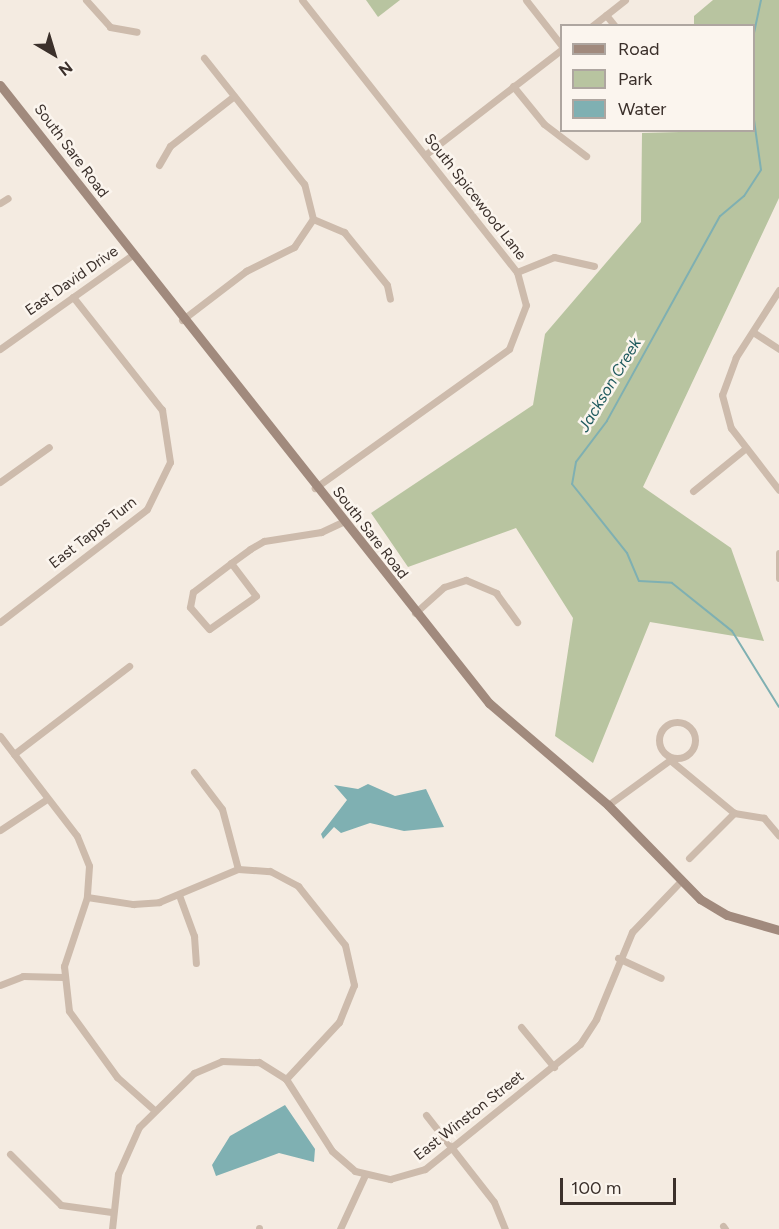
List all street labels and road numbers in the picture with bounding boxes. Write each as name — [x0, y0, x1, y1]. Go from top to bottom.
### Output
street label: South Sare Road — [30, 101, 112, 201]
street label: South Spicewood Lane — [420, 130, 530, 264]
street label: East David Drive — [22, 242, 122, 320]
street label: South Sare Road — [328, 483, 412, 583]
street label: East Tapps Turn — [46, 493, 140, 573]
street label: East Winston Street — [410, 1067, 528, 1165]

